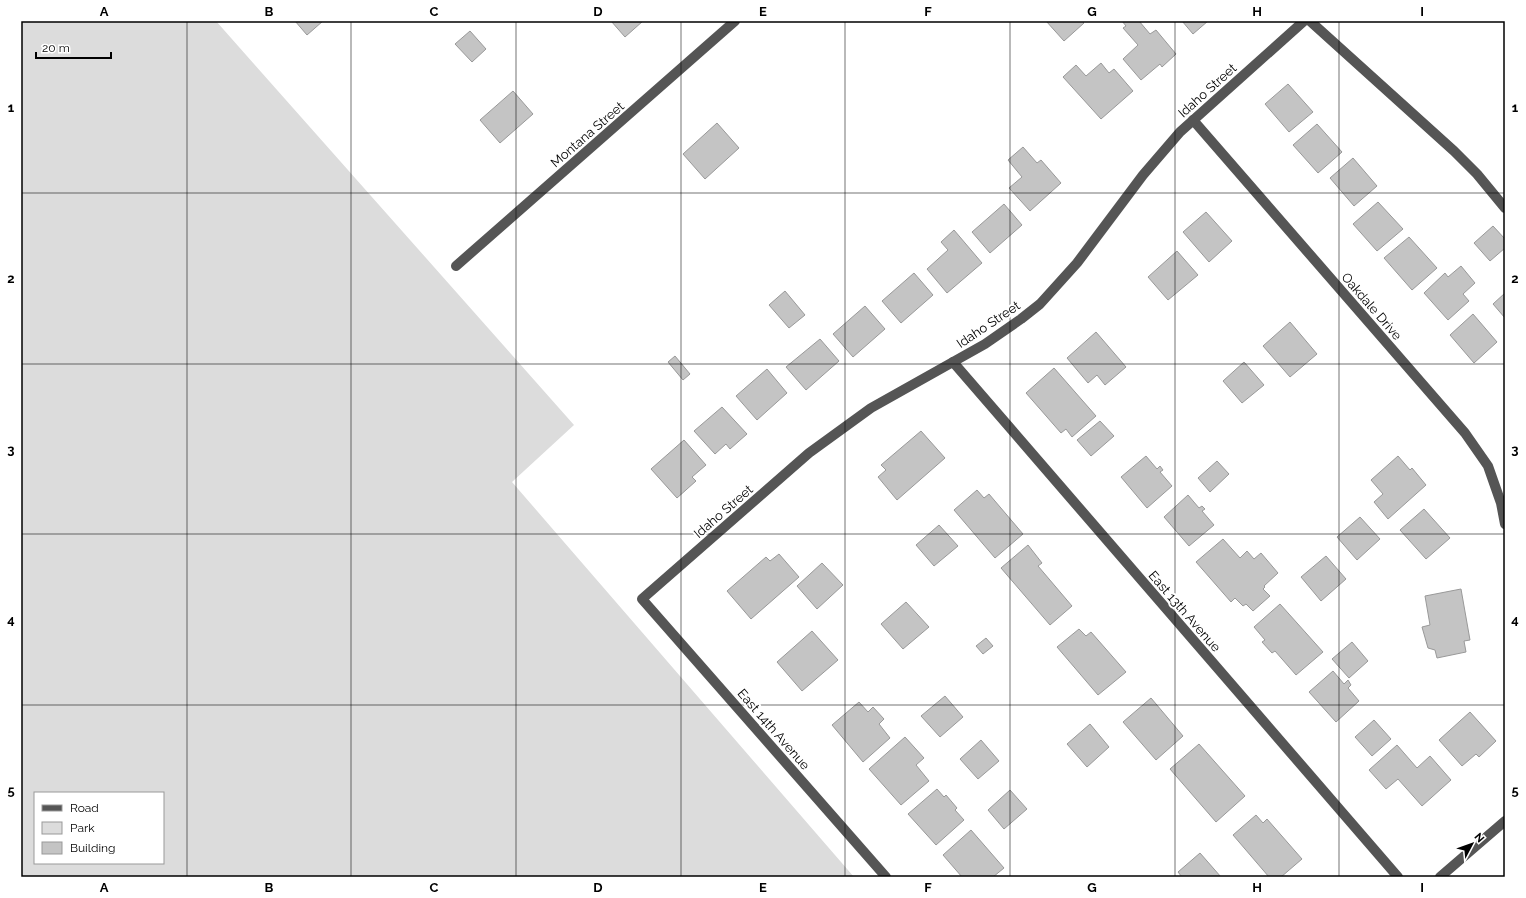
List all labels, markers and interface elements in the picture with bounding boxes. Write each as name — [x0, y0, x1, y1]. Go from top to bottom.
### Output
text: A — [100, 4, 109, 19]
text: B — [265, 4, 274, 19]
text: C — [430, 4, 439, 19]
text: D — [593, 4, 603, 19]
text: E — [759, 4, 767, 19]
text: F — [924, 4, 932, 19]
text: G — [1087, 4, 1097, 19]
text: H — [1252, 4, 1262, 19]
text: I — [1420, 4, 1424, 19]
scale bar — [36, 34, 111, 60]
text: 20 m — [42, 41, 70, 55]
street label: Idaho Street — [1175, 60, 1240, 120]
street label: Montana Street — [548, 98, 627, 170]
text: 1 — [8, 100, 15, 115]
text: 1 — [1512, 100, 1519, 115]
street label: Oakdale Drive — [1338, 270, 1405, 343]
text: 2 — [7, 271, 15, 286]
text: 2 — [1511, 271, 1519, 286]
street label: Idaho Street — [954, 297, 1023, 351]
text: 3 — [7, 442, 15, 457]
text: 3 — [1511, 442, 1519, 457]
street label: Idaho Street — [691, 481, 756, 541]
street label: East 13th Avenue — [1146, 568, 1224, 655]
text: 4 — [7, 612, 15, 627]
text: 4 — [1511, 612, 1519, 627]
street label: East 14th Avenue — [734, 686, 813, 773]
text: 5 — [7, 783, 15, 798]
text: 5 — [1511, 783, 1519, 798]
legend — [34, 792, 164, 864]
text: Road — [70, 801, 99, 815]
text: Park — [70, 821, 95, 835]
north arrow — [1452, 824, 1492, 864]
text: N — [1472, 830, 1487, 845]
text: Building — [70, 841, 116, 855]
text: A — [100, 880, 109, 895]
text: B — [265, 880, 274, 895]
text: C — [430, 880, 439, 895]
text: D — [593, 880, 603, 895]
text: E — [759, 880, 767, 895]
text: F — [924, 880, 932, 895]
text: G — [1087, 880, 1097, 895]
text: H — [1252, 880, 1262, 895]
text: I — [1420, 880, 1424, 895]

